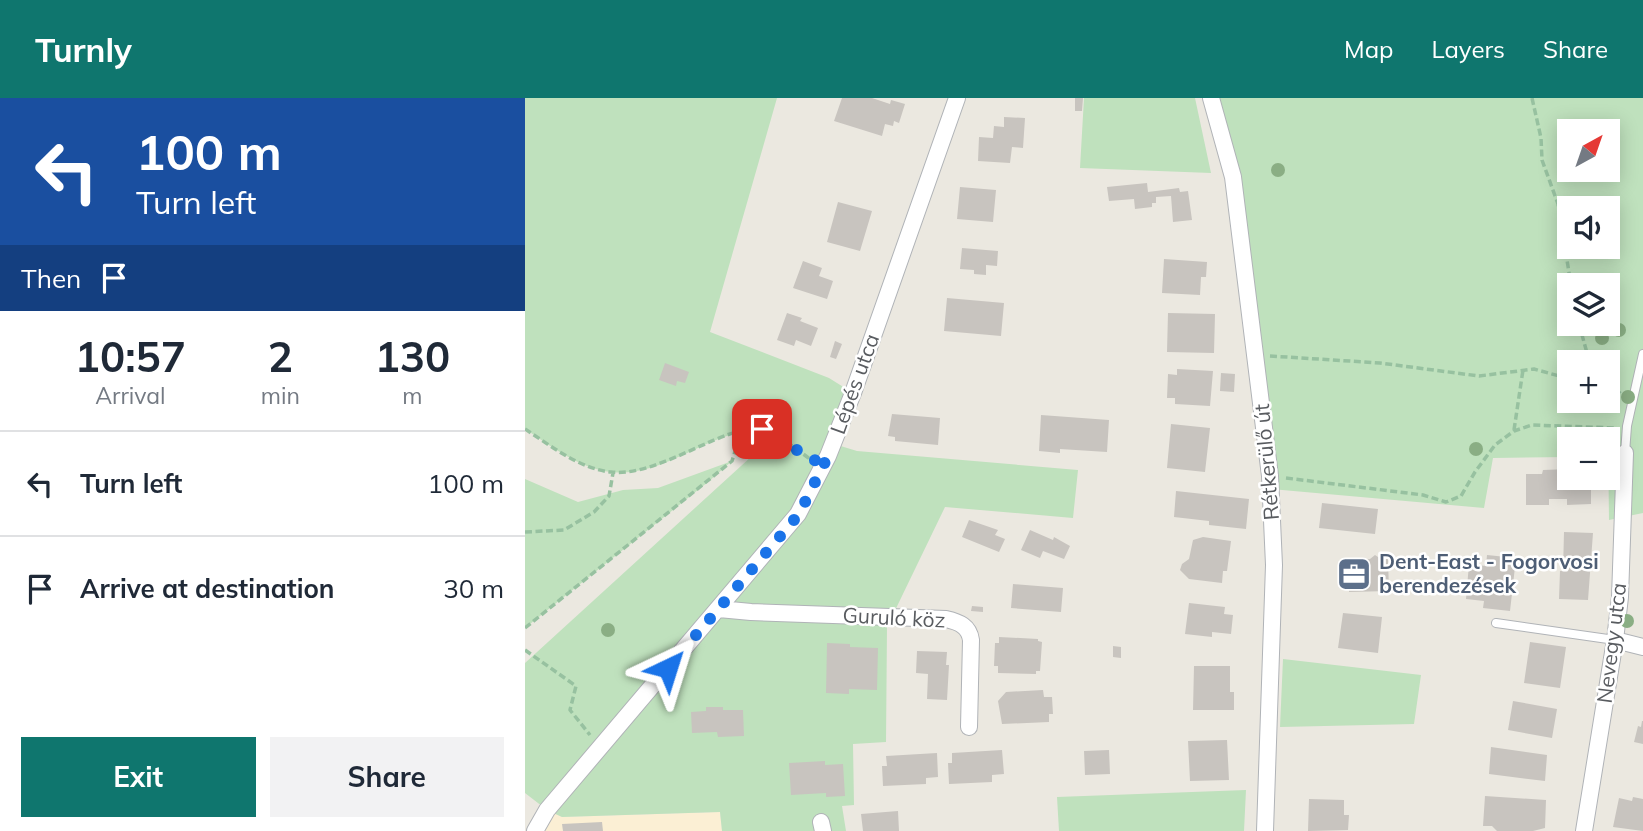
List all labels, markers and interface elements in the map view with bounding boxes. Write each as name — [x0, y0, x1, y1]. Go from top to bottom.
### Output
text: Turnly — [35, 29, 132, 70]
text: Map — [1344, 34, 1393, 64]
text: Layers — [1431, 34, 1505, 64]
text: Share — [1543, 34, 1608, 64]
north arrow — [1557, 119, 1621, 182]
map controls — [1557, 119, 1620, 490]
text: 100 m — [136, 121, 282, 182]
icon: left — [21, 126, 112, 217]
text: Turn left — [136, 182, 256, 222]
button: sound — [1557, 196, 1620, 259]
icon: arrive — [95, 259, 133, 297]
text: Then — [21, 262, 81, 295]
button: layers — [1557, 273, 1620, 336]
text: 10:57 — [75, 330, 186, 383]
text: 2 — [268, 330, 293, 383]
text: 130 — [375, 330, 450, 383]
street label: Lépés utca — [824, 330, 884, 437]
button: + — [1557, 350, 1620, 413]
text: Arrival — [95, 381, 166, 410]
text: min — [261, 381, 300, 410]
text: m — [402, 381, 423, 410]
pin — [732, 399, 792, 459]
street label: Rétkerülő út — [1248, 403, 1284, 521]
icon: arrive — [743, 410, 781, 448]
button: − — [1557, 427, 1620, 490]
icon: left — [21, 465, 59, 503]
text: Turn left — [80, 467, 182, 500]
text: 100 m — [428, 467, 504, 500]
place label: Dent-East - Fogorvosi berendezések — [1379, 548, 1599, 598]
office icon: Dent-East - Fogorvosi berendezések — [1335, 555, 1373, 593]
icon: arrive — [21, 570, 59, 608]
text: Arrive at destination — [80, 572, 335, 605]
text: 30 m — [443, 572, 504, 605]
street label: Nevegy utca — [1591, 581, 1631, 704]
street label: Guruló köz — [842, 601, 946, 633]
position arrow — [631, 631, 705, 705]
button: Exit — [21, 737, 256, 817]
button: Share — [270, 737, 504, 817]

